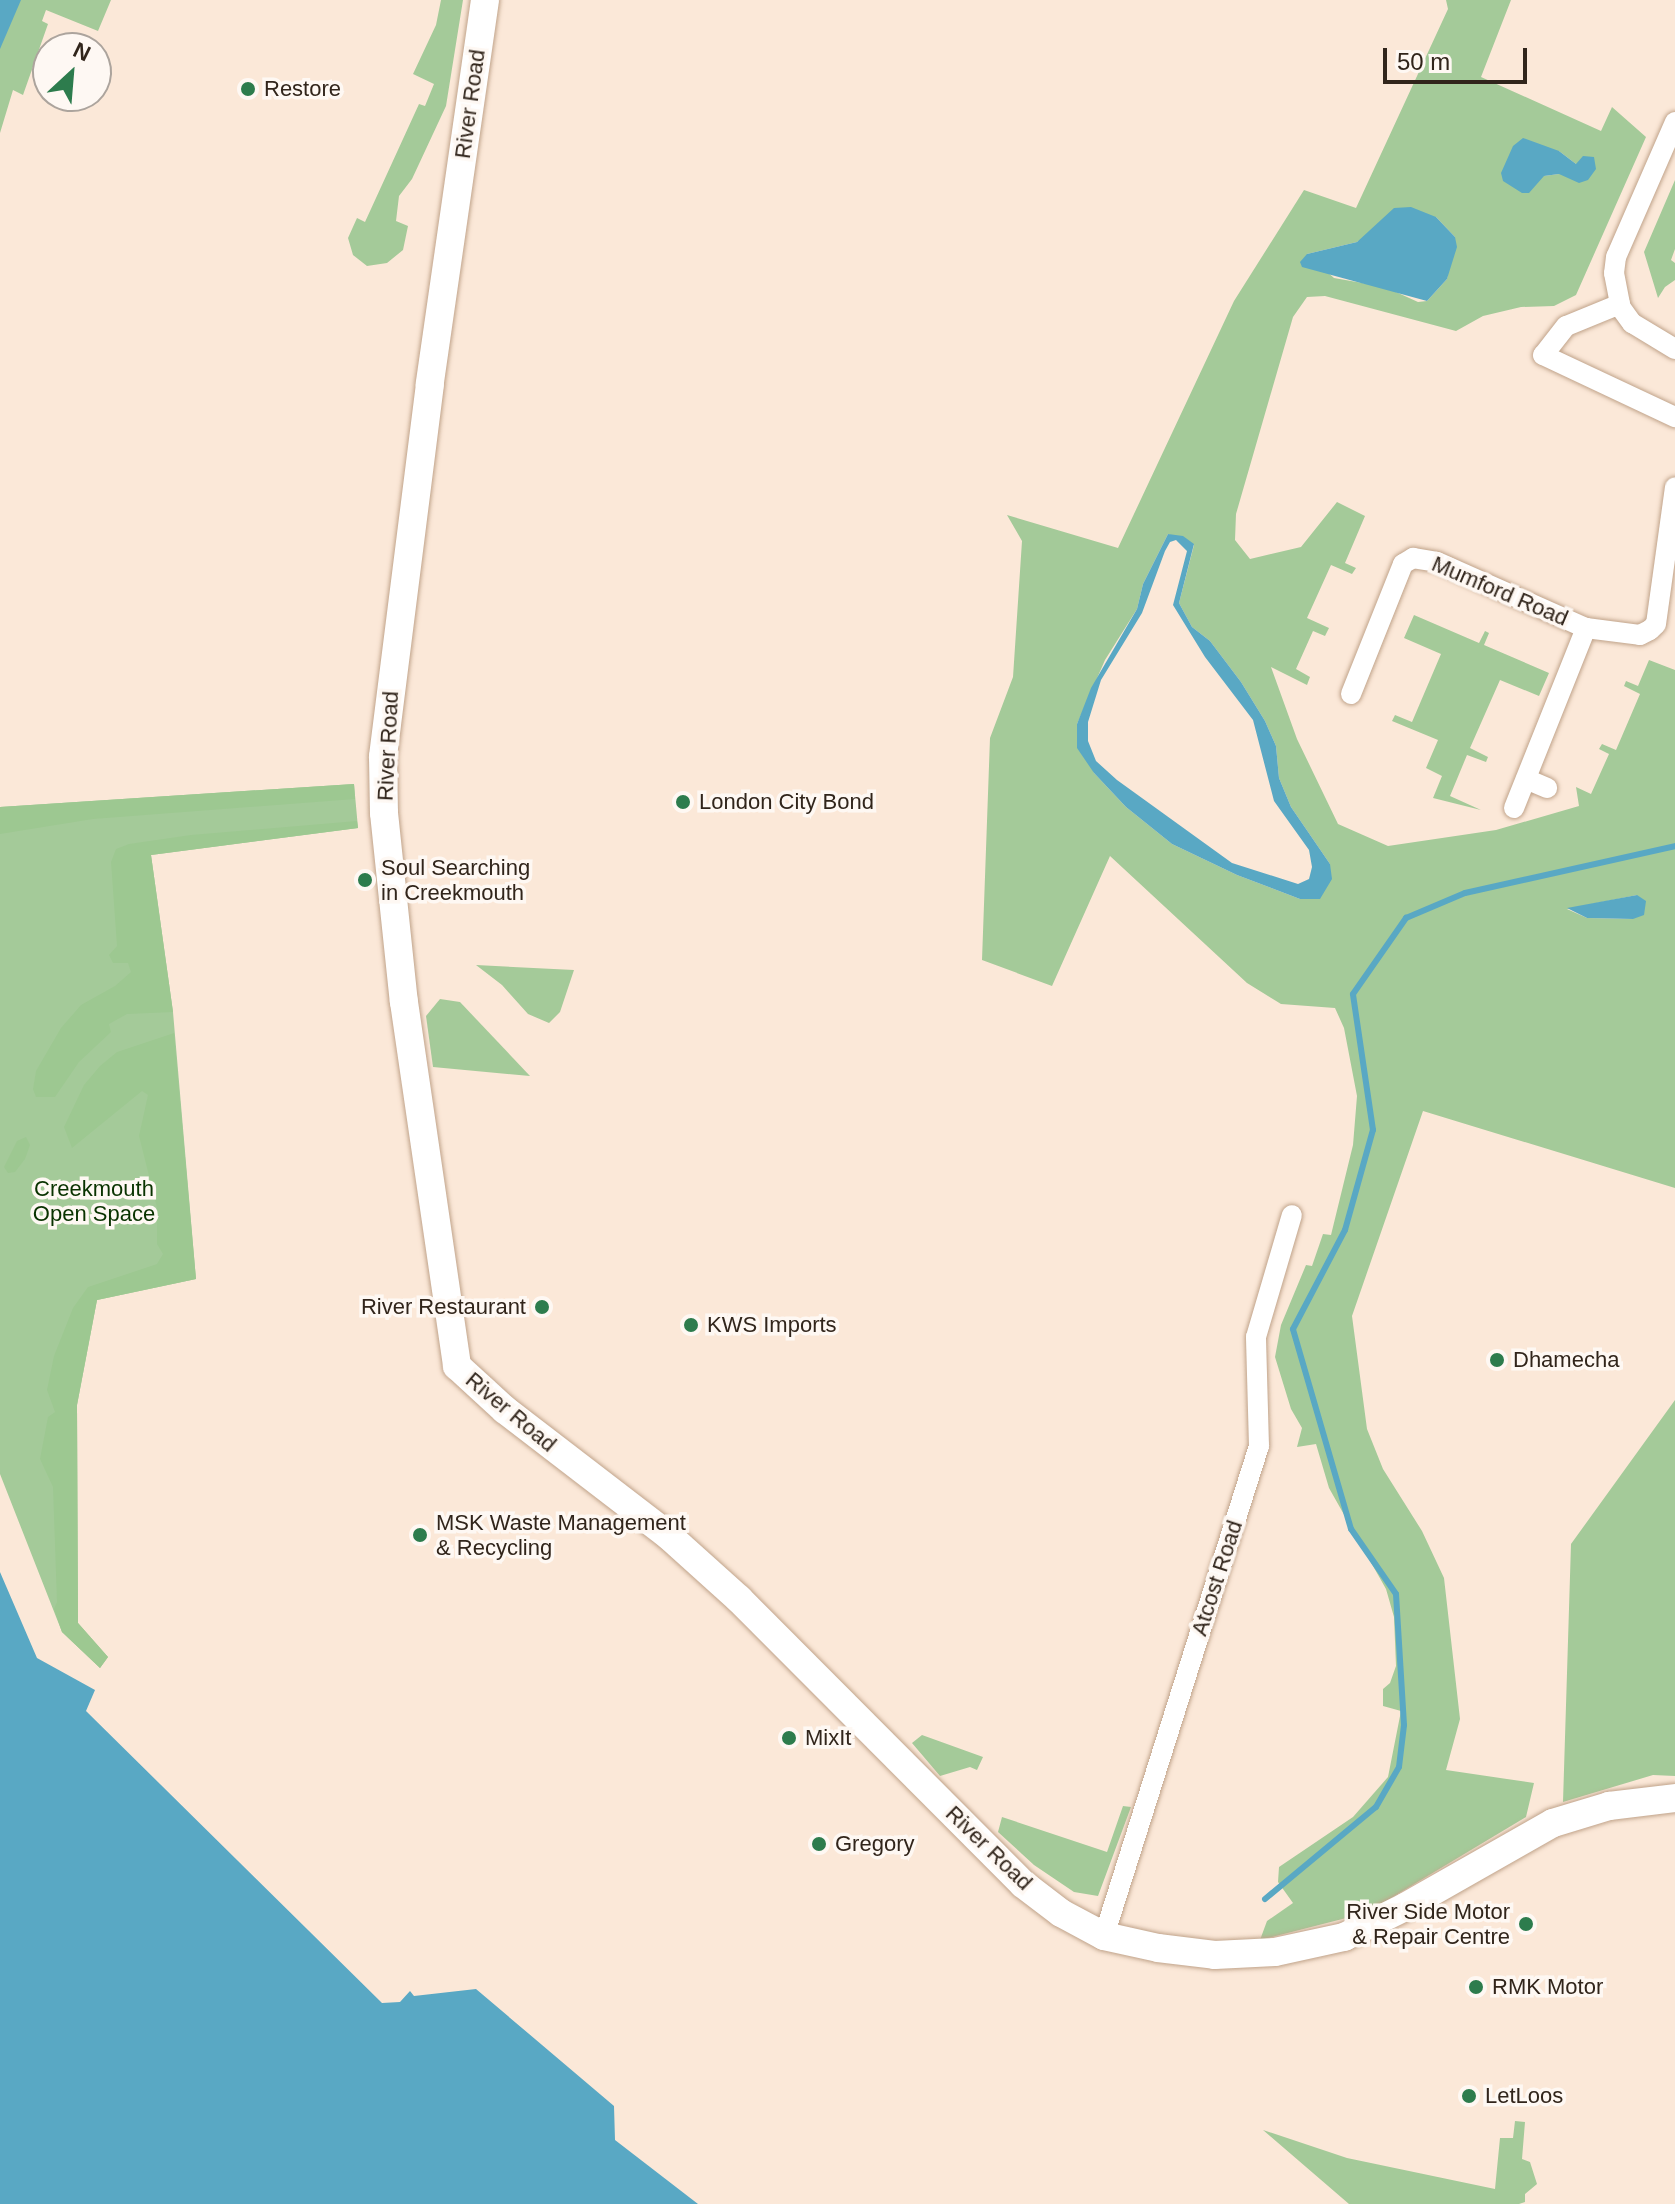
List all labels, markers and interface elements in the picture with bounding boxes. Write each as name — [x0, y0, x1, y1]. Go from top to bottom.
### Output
north arrow — [32, 32, 112, 112]
scale bar — [1387, 32, 1531, 82]
text: N — [69, 37, 94, 66]
street label: River Road — [449, 48, 491, 160]
text: 50 m — [1397, 48, 1450, 75]
place label: Restore — [264, 76, 341, 102]
marker: Restore — [239, 80, 257, 98]
street label: Mumford Road — [1428, 550, 1572, 632]
street label: River Road — [372, 690, 404, 802]
place label: London City Bond — [699, 789, 874, 815]
marker: London City Bond — [674, 793, 692, 811]
place label: Soul Searching in Creekmouth — [381, 854, 530, 906]
marker: Soul Searching in Creekmouth — [356, 871, 374, 889]
park label: Creekmouth Open Space — [33, 1175, 155, 1226]
place label: River Restaurant — [361, 1294, 526, 1320]
marker: River Restaurant — [533, 1298, 551, 1316]
place label: KWS Imports — [707, 1312, 837, 1338]
marker: KWS Imports — [682, 1316, 700, 1334]
place label: Dhamecha — [1513, 1347, 1619, 1373]
marker: Dhamecha — [1488, 1351, 1506, 1369]
street label: River Road — [460, 1367, 562, 1457]
place label: MSK Waste Management & Recycling — [436, 1509, 686, 1560]
street label: Atcost Road — [1186, 1517, 1248, 1639]
marker: MSK Waste Management & Recycling — [411, 1526, 429, 1544]
place label: MixIt — [805, 1725, 851, 1751]
marker: MixIt — [780, 1729, 798, 1747]
street label: River Road — [940, 1800, 1038, 1896]
place label: Gregory — [835, 1831, 914, 1857]
marker: Gregory — [810, 1835, 828, 1853]
place label: River Side Motor & Repair Centre — [1346, 1898, 1510, 1950]
marker: River Side Motor & Repair Centre — [1517, 1915, 1535, 1933]
place label: RMK Motor — [1492, 1974, 1603, 2000]
marker: RMK Motor — [1467, 1978, 1485, 1996]
place label: LetLoos — [1485, 2083, 1563, 2109]
marker: LetLoos — [1460, 2087, 1478, 2105]

